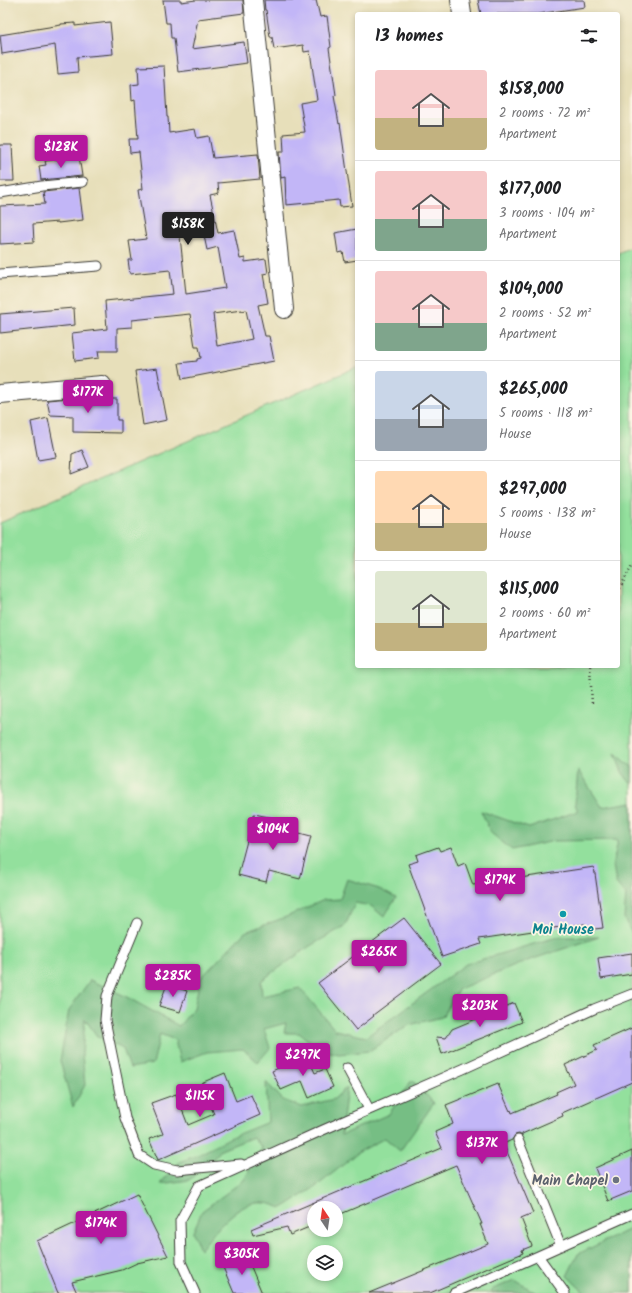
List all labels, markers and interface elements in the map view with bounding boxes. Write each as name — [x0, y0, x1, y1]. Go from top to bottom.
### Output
text: 13 homes — [375, 23, 443, 50]
icon: filters — [578, 25, 600, 47]
text: $158,000 — [499, 76, 563, 103]
icon: home — [407, 86, 455, 134]
text: 2 rooms · 72 m² — [499, 103, 590, 124]
text: Apartment — [499, 124, 557, 145]
pin: $128K — [33, 135, 89, 169]
text: $128K — [44, 137, 78, 158]
text: $177,000 — [499, 176, 561, 203]
icon: home — [407, 187, 455, 235]
text: 3 rooms · 104 m² — [499, 203, 594, 224]
pin: $158K — [160, 212, 216, 246]
text: $158K — [171, 214, 205, 235]
text: Apartment — [499, 224, 557, 245]
text: $104,000 — [499, 276, 563, 303]
icon: home — [407, 287, 455, 335]
text: 2 rooms · 52 m² — [499, 303, 591, 324]
text: Apartment — [499, 324, 557, 345]
text: $265,000 — [499, 376, 567, 403]
pin: $177K — [60, 380, 116, 414]
text: $177K — [72, 382, 104, 403]
icon: home — [407, 387, 455, 435]
text: 5 rooms · 118 m² — [499, 403, 592, 424]
text: House — [499, 424, 531, 445]
text: $297,000 — [499, 476, 566, 503]
icon: home — [407, 487, 455, 535]
text: 5 rooms · 138 m² — [499, 503, 596, 524]
text: House — [499, 524, 531, 545]
text: $115,000 — [499, 576, 559, 603]
icon: home — [407, 587, 455, 635]
text: 2 rooms · 60 m² — [499, 603, 591, 624]
text: Apartment — [499, 624, 557, 645]
pin: $104K — [245, 817, 301, 851]
text: $104K — [256, 819, 290, 840]
pin: $179K — [472, 868, 528, 902]
text: $179K — [484, 870, 516, 891]
marker: Moi House — [558, 909, 568, 919]
place label: Moi House — [532, 919, 594, 941]
pin: $265K — [351, 940, 407, 974]
text: $265K — [361, 942, 397, 963]
pin: $285K — [145, 964, 201, 998]
text: $285K — [154, 966, 192, 987]
pin: $203K — [452, 994, 508, 1028]
text: $203K — [462, 996, 498, 1017]
pin: $297K — [275, 1043, 331, 1077]
text: $297K — [285, 1045, 321, 1066]
pin: $115K — [172, 1084, 228, 1118]
text: $115K — [185, 1086, 215, 1107]
pin: $137K — [454, 1131, 510, 1165]
text: $137K — [466, 1133, 498, 1154]
place label: Main Chapel — [532, 1170, 608, 1192]
marker: Main Chapel — [611, 1175, 621, 1185]
north arrow — [307, 1201, 343, 1237]
map controls — [307, 1201, 343, 1281]
pin: $174K — [73, 1211, 129, 1245]
text: $174K — [85, 1213, 117, 1234]
pin: $305K — [214, 1242, 270, 1276]
text: $305K — [224, 1244, 260, 1265]
button: layers — [307, 1245, 343, 1281]

